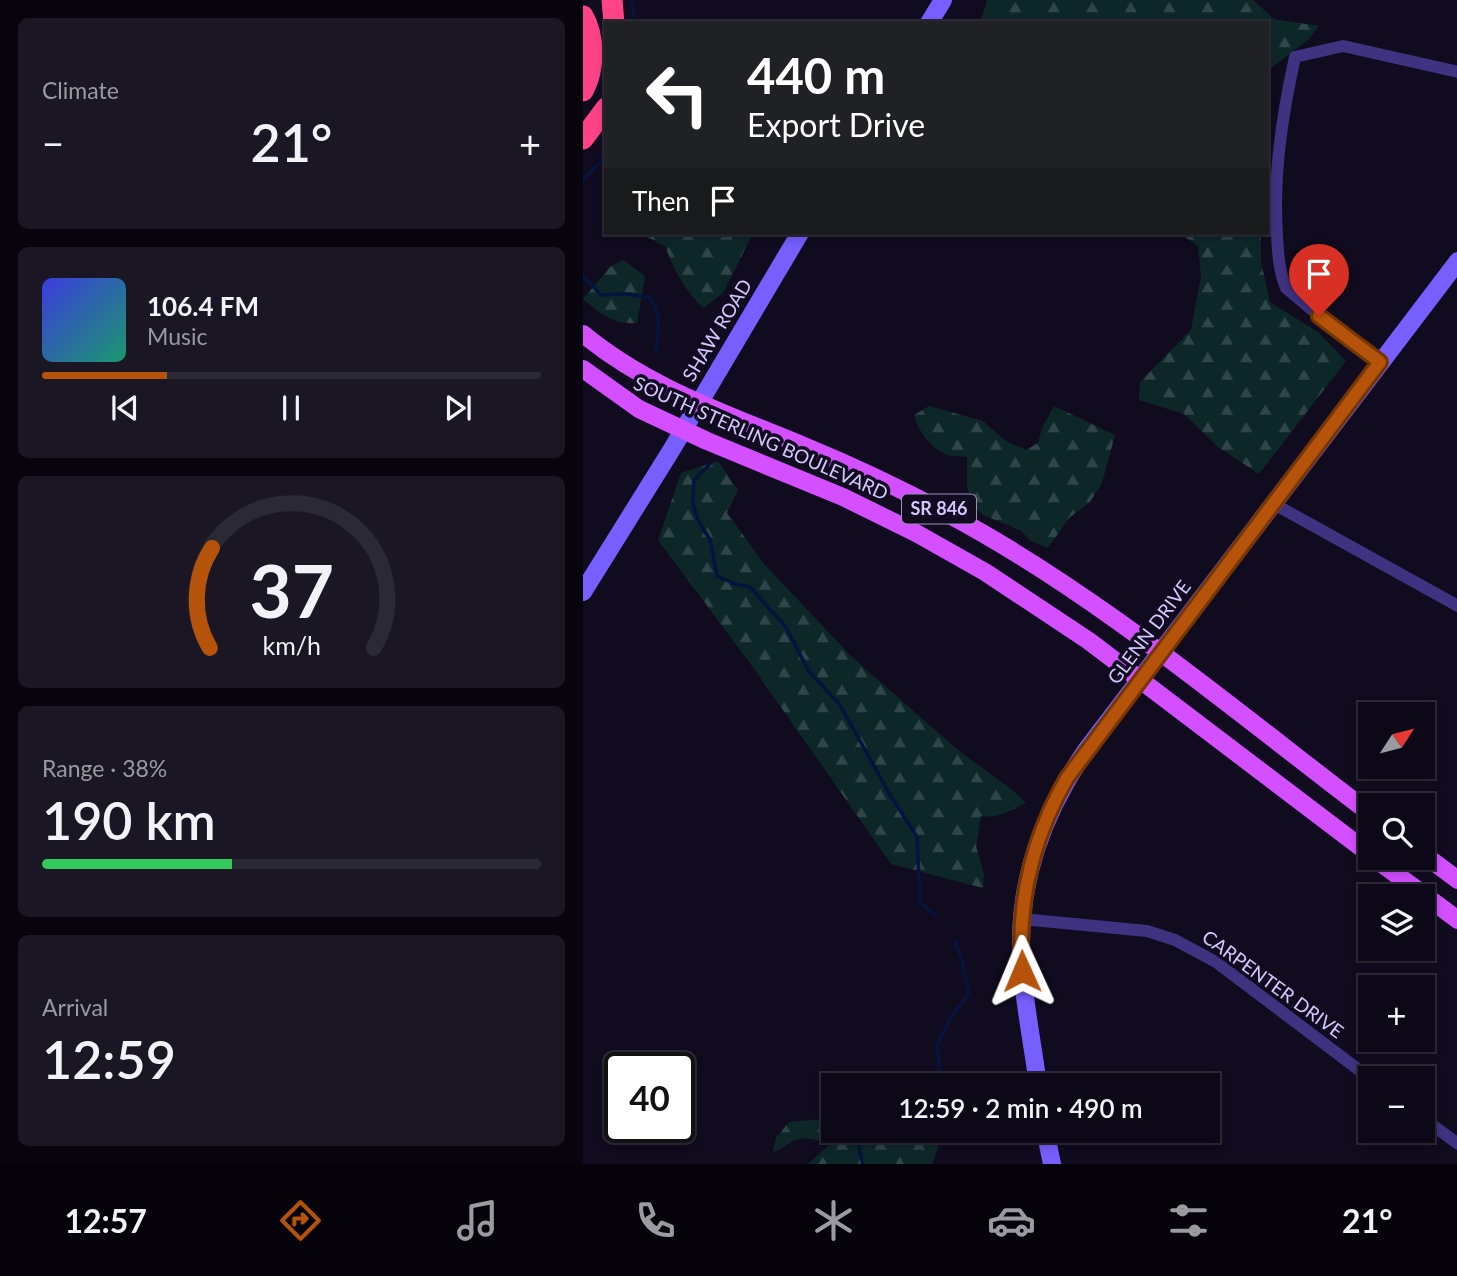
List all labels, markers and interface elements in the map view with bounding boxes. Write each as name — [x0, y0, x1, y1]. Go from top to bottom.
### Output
text: 440 m — [747, 46, 885, 104]
icon: left — [632, 49, 723, 140]
text: Climate — [42, 76, 119, 104]
text: Export Drive — [747, 105, 925, 144]
text: 21° — [251, 111, 332, 173]
text: − — [42, 120, 64, 166]
text: + — [519, 120, 541, 166]
icon: arrive — [704, 182, 742, 220]
text: Then — [632, 185, 690, 217]
pin — [1289, 244, 1349, 316]
icon: arrive — [1300, 255, 1338, 293]
street label: SHAW ROAD — [677, 274, 756, 385]
text: 106.4 FM — [147, 290, 259, 322]
text: Music — [147, 322, 207, 350]
street label: SOUTH STERLING BOULEVARD — [630, 371, 892, 504]
icon: previous — [106, 389, 144, 427]
icon: pause — [272, 389, 310, 427]
icon: next — [439, 389, 477, 427]
road number: SR 846 — [902, 494, 976, 524]
text: 37 — [249, 546, 334, 634]
street label: GLENN DRIVE — [1102, 575, 1195, 688]
text: km/h — [262, 630, 321, 660]
north arrow — [1358, 702, 1435, 779]
map controls — [1358, 702, 1435, 1143]
text: Range · 38% — [42, 754, 167, 782]
text: 190 km — [42, 789, 216, 851]
button: search — [1358, 793, 1435, 870]
button: layers — [1358, 884, 1435, 961]
street label: CARPENTER DRIVE — [1198, 925, 1348, 1043]
position arrow — [985, 934, 1059, 1008]
button: + — [1358, 975, 1435, 1052]
text: Arrival — [42, 993, 108, 1021]
text: 12:59 — [42, 1028, 176, 1090]
speed limit sign: 40 — [604, 1052, 695, 1143]
button: − — [1358, 1066, 1435, 1143]
text: 12:59 · 2 min · 490 m — [898, 1092, 1143, 1124]
icon: directions — [276, 1196, 325, 1245]
icon: music — [453, 1196, 502, 1245]
icon: phone — [631, 1196, 680, 1245]
icon: climate — [809, 1196, 858, 1245]
icon: car — [987, 1196, 1036, 1245]
icon: filters — [1164, 1196, 1213, 1245]
text: 12:57 — [64, 1201, 147, 1240]
text: 21° — [1342, 1201, 1393, 1240]

